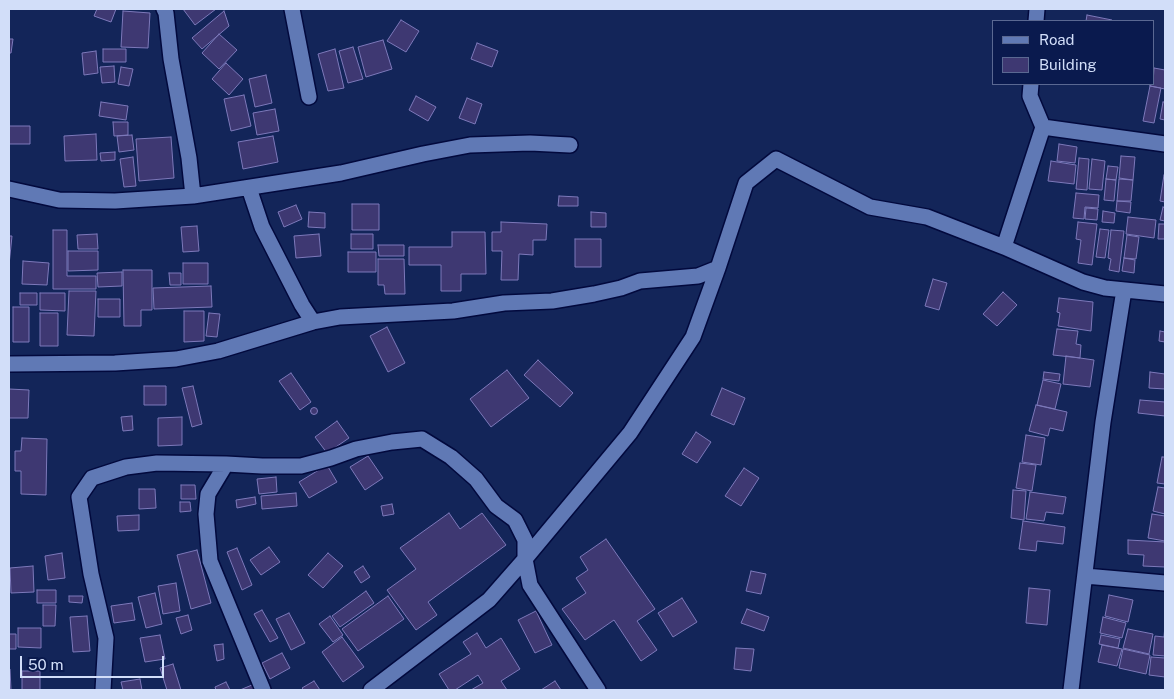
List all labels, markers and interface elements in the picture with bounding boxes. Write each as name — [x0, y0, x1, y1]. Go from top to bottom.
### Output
legend — [992, 20, 1154, 85]
text: Road — [1039, 31, 1075, 48]
text: Building — [1039, 56, 1097, 73]
scale bar — [22, 646, 166, 678]
text: 50 m — [28, 656, 63, 673]

